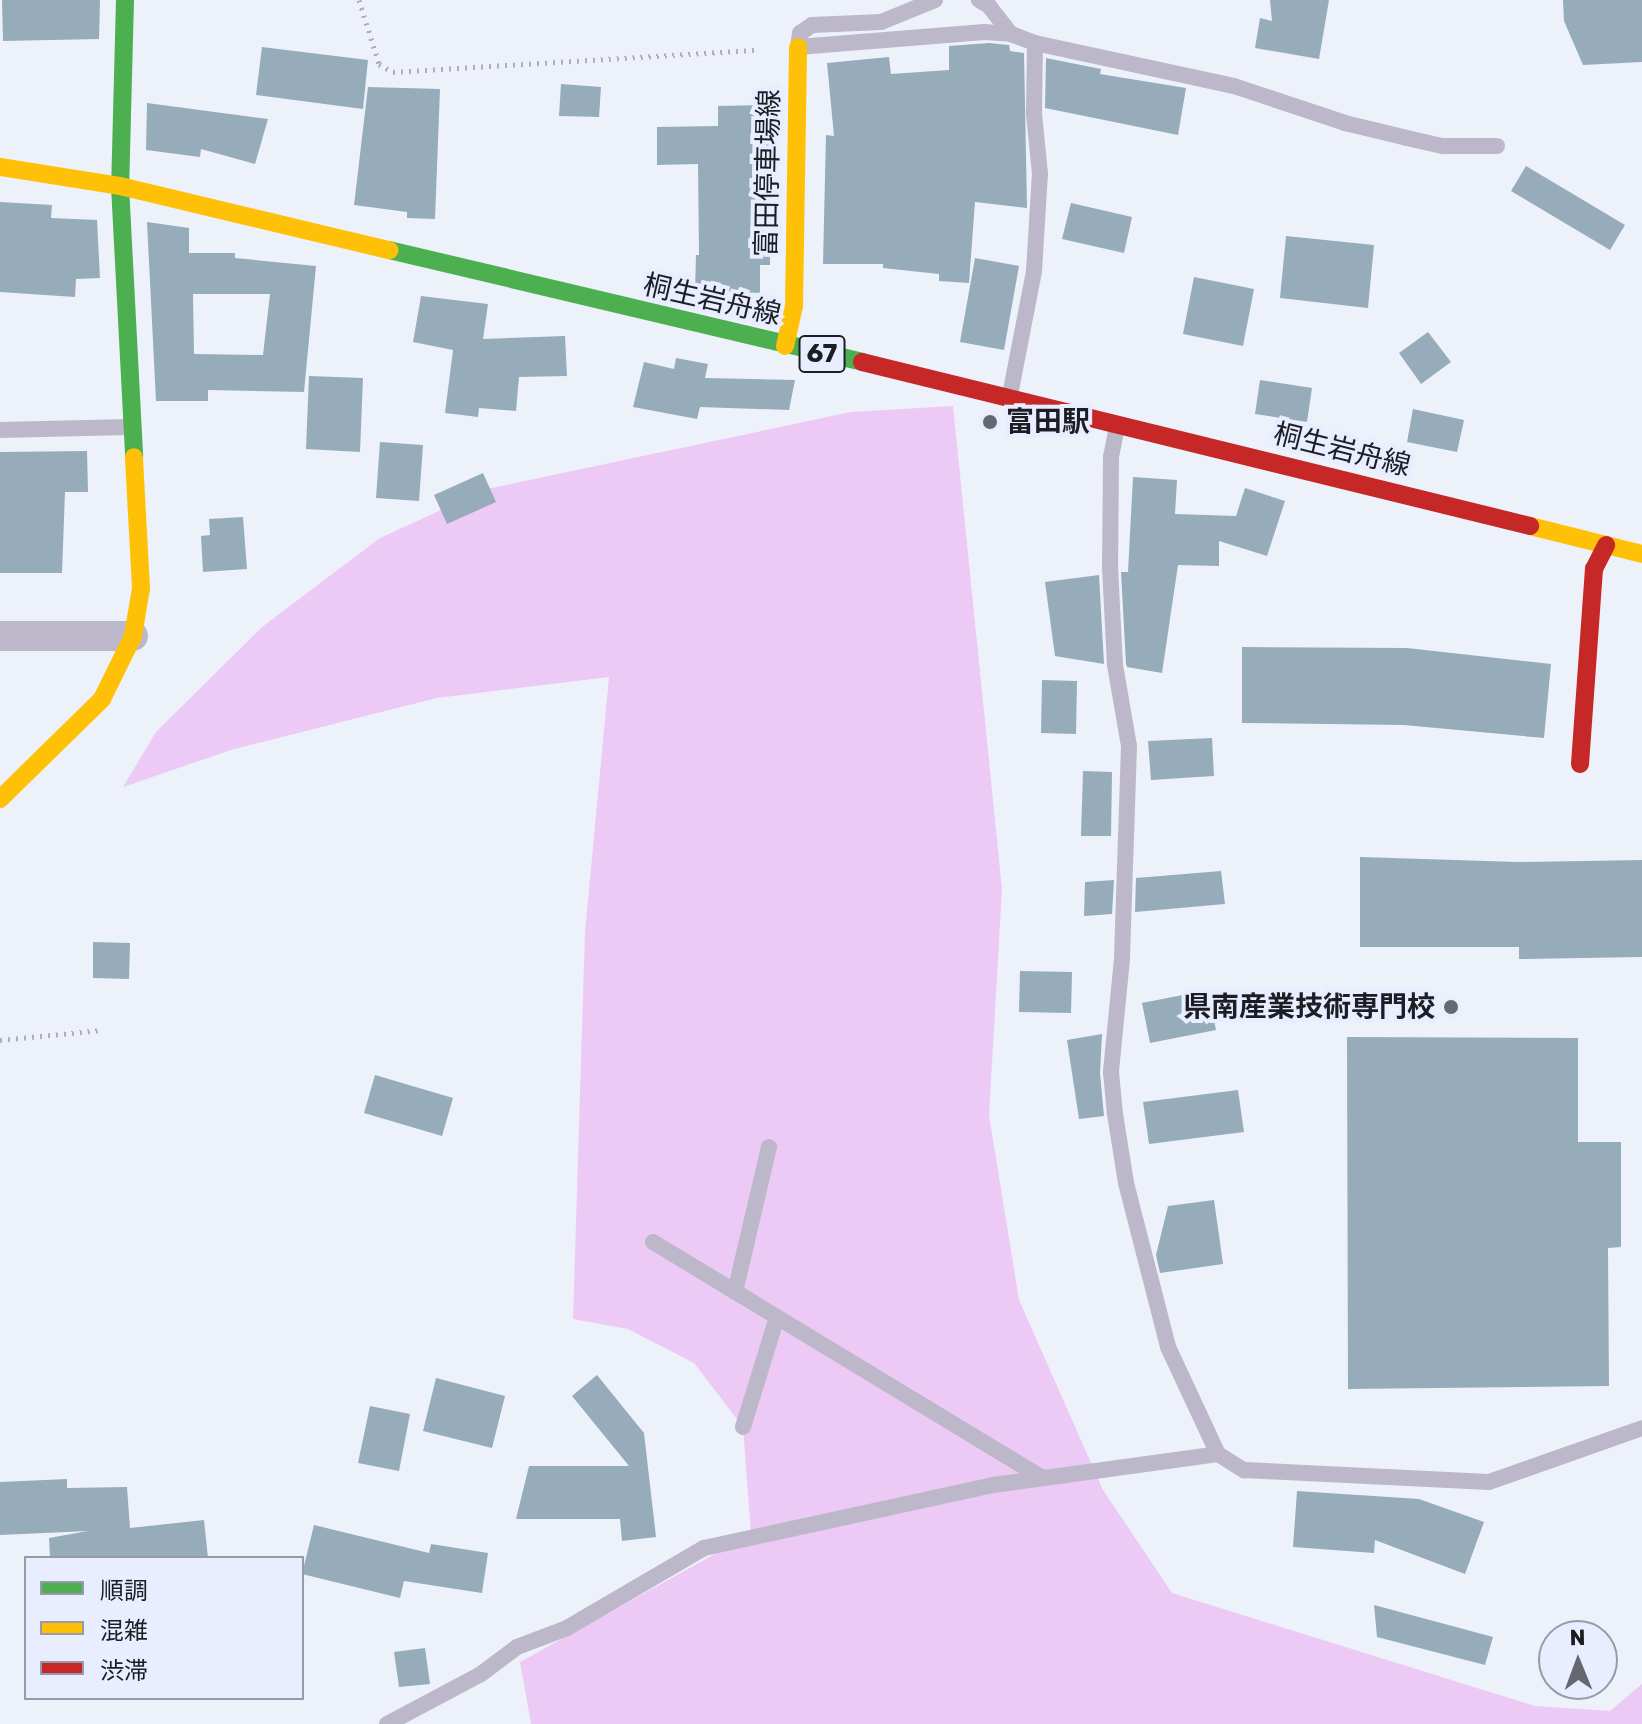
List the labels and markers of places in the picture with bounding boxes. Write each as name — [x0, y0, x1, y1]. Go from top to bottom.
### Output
place label: 富田駅 — [1006, 405, 1090, 439]
marker: 富田駅 — [981, 413, 999, 431]
place label: 県南産業技術専門校 — [1183, 990, 1435, 1024]
marker: 県南産業技術専門校 — [1442, 998, 1460, 1016]

